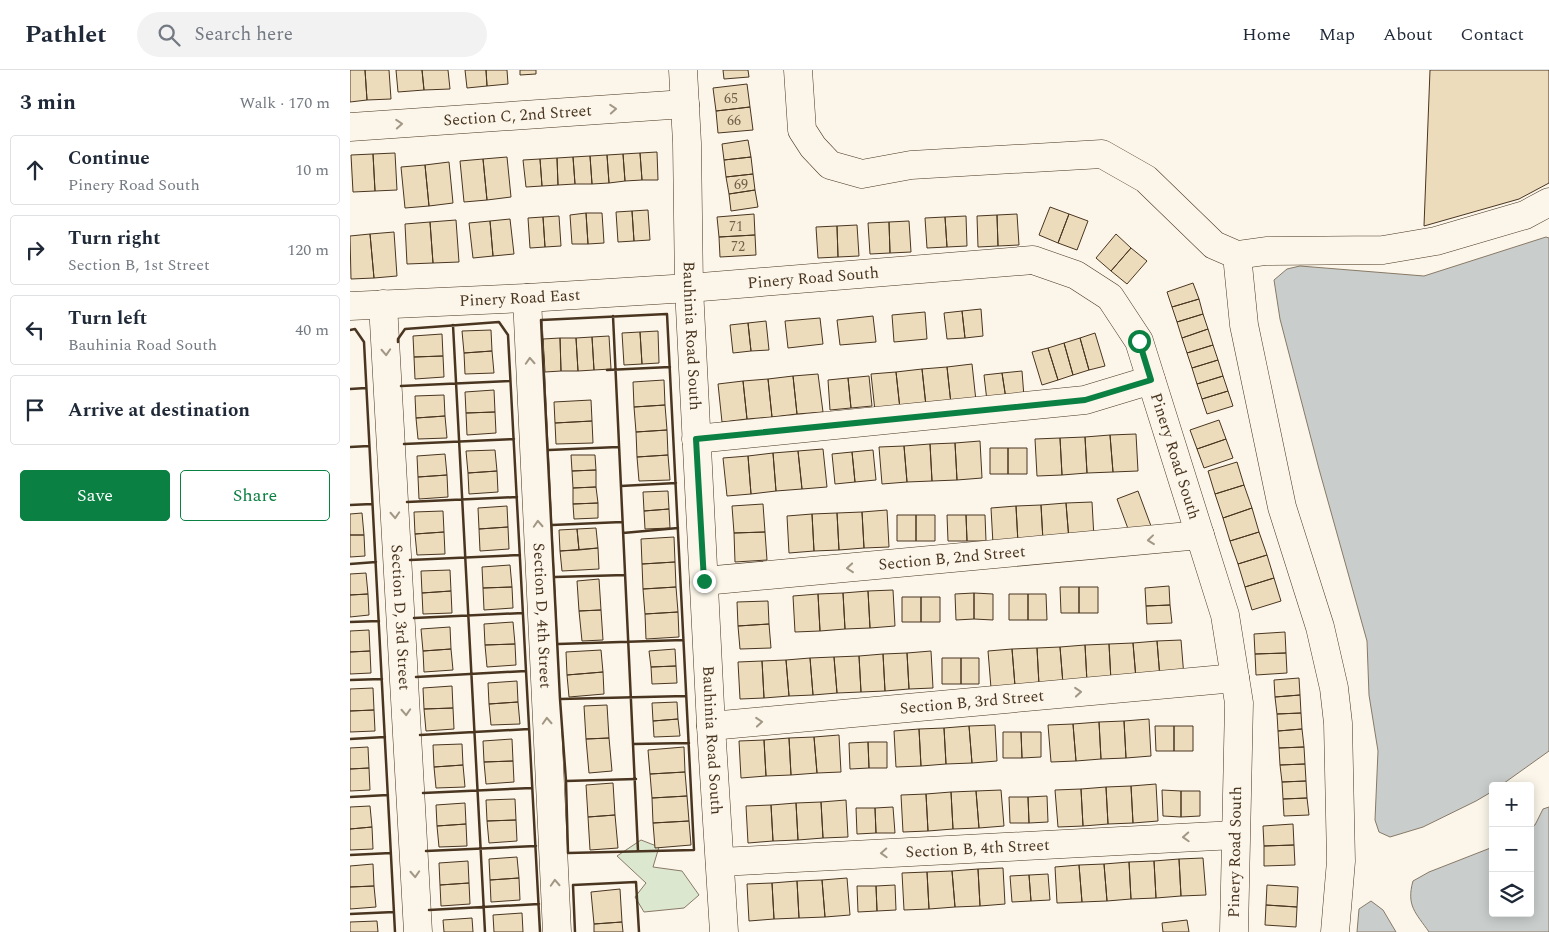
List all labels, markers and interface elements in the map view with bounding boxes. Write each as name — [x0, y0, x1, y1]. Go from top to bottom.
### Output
search box — [137, 12, 487, 57]
text: Pathlet — [25, 17, 107, 53]
text: Search here — [195, 20, 293, 49]
icon: search — [155, 21, 183, 49]
text: Home — [1242, 21, 1291, 48]
text: Map — [1319, 21, 1355, 48]
text: About — [1383, 21, 1433, 48]
text: Contact — [1461, 21, 1524, 48]
text: 3 min — [20, 87, 76, 119]
house number: 65 — [724, 88, 738, 109]
text: Walk · 170 m — [239, 91, 330, 115]
street label: Section C, 2nd Street — [443, 98, 593, 133]
one-way arrow — [609, 104, 617, 115]
house number: 66 — [727, 110, 741, 131]
one-way arrow — [395, 118, 403, 129]
text: Continue — [68, 144, 150, 173]
icon: ahead — [21, 156, 49, 184]
text: 10 m — [295, 158, 329, 182]
text: Pinery Road South — [68, 173, 200, 197]
house number: 69 — [734, 174, 748, 195]
house number: 71 — [729, 216, 743, 237]
text: Turn right — [68, 224, 161, 253]
icon: right — [21, 236, 49, 264]
house number: 72 — [731, 236, 745, 257]
text: 120 m — [287, 238, 329, 262]
text: Section B, 1st Street — [68, 253, 210, 277]
street label: Bauhinia Road South — [677, 261, 707, 411]
street label: Pinery Road South — [746, 261, 880, 295]
street label: Pinery Road East — [459, 283, 581, 313]
text: Turn left — [68, 304, 147, 333]
icon: left — [21, 316, 49, 344]
text: 40 m — [295, 318, 329, 342]
route start — [1128, 330, 1151, 353]
text: Bauhinia Road South — [68, 333, 217, 357]
one-way arrow — [380, 349, 391, 357]
one-way arrow — [524, 357, 535, 365]
street label: Pinery Road South — [1144, 390, 1206, 523]
icon: arrive — [21, 396, 49, 424]
text: Arrive at destination — [68, 396, 250, 425]
button: Save — [20, 470, 170, 521]
button: Share — [180, 470, 330, 521]
one-way arrow — [390, 511, 401, 519]
one-way arrow — [532, 519, 543, 527]
one-way arrow — [1147, 534, 1155, 545]
street label: Section B, 2nd Street — [877, 539, 1027, 577]
street label: Section D, 4th Street — [527, 542, 557, 689]
street label: Section D, 3rd Street — [384, 544, 417, 691]
one-way arrow — [845, 562, 853, 573]
route end — [693, 570, 716, 593]
street label: Bauhinia Road South — [696, 665, 729, 816]
street label: Section B, 3rd Street — [899, 684, 1045, 721]
one-way arrow — [1074, 687, 1082, 698]
one-way arrow — [401, 708, 412, 716]
one-way arrow — [755, 716, 763, 727]
one-way arrow — [542, 717, 553, 725]
map controls — [1489, 782, 1534, 917]
button: + — [1489, 782, 1534, 827]
street label: Pinery Road South — [1222, 786, 1248, 918]
button: − — [1489, 827, 1534, 872]
one-way arrow — [1182, 832, 1190, 843]
street label: Section B, 4th Street — [905, 833, 1051, 864]
one-way arrow — [880, 848, 888, 859]
one-way arrow — [410, 870, 421, 878]
button: layers — [1489, 872, 1534, 917]
one-way arrow — [550, 879, 560, 887]

